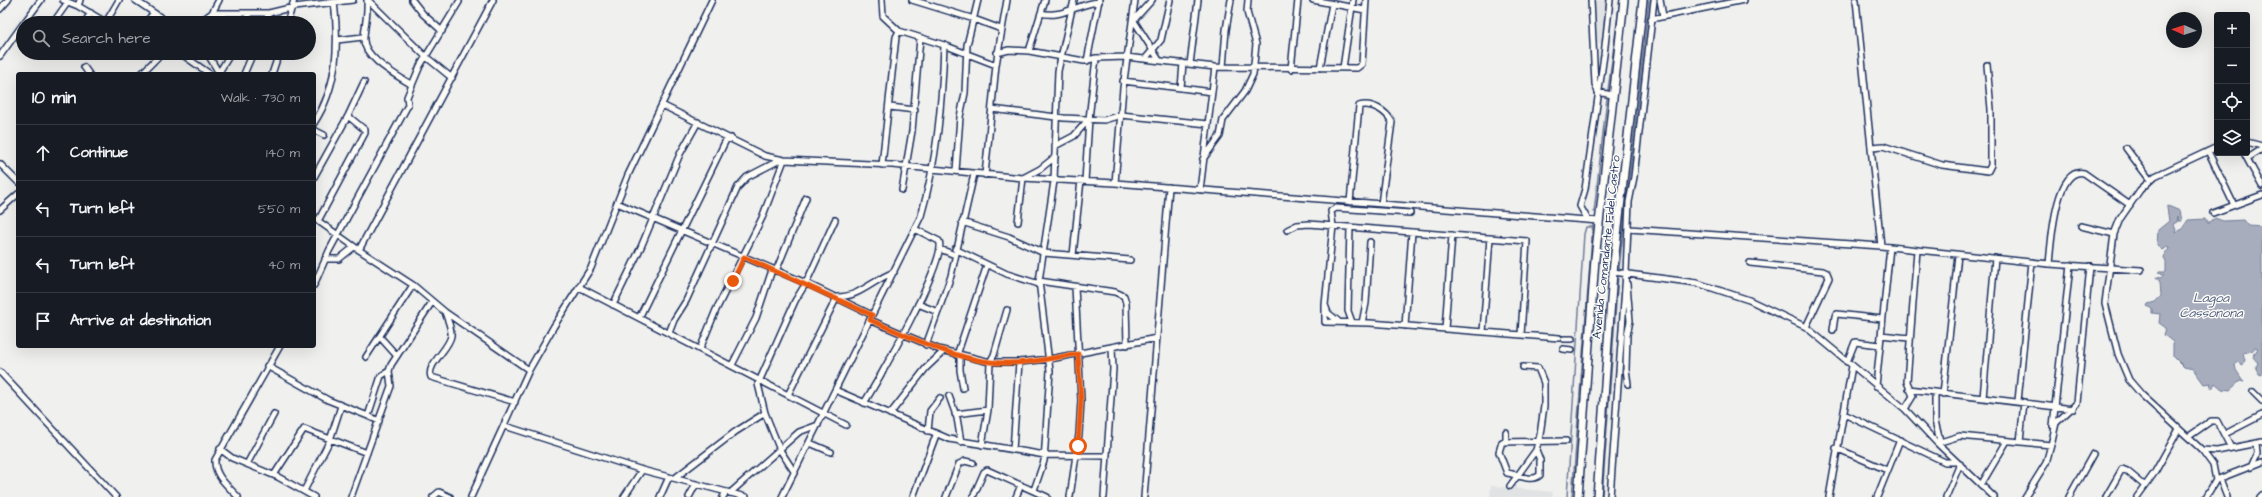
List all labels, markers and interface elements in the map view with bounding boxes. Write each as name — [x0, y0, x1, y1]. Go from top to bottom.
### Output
north arrow — [2166, 12, 2202, 48]
map controls — [2214, 12, 2250, 156]
button: + — [2214, 12, 2250, 48]
search box — [16, 16, 316, 60]
icon: search — [30, 27, 52, 49]
text: Search here — [62, 28, 151, 49]
button: − — [2214, 48, 2250, 84]
button: locate — [2214, 84, 2250, 120]
text: 10 min — [32, 86, 76, 110]
text: Walk · 730 m — [221, 89, 300, 107]
button: layers — [2214, 120, 2250, 156]
icon: ahead — [32, 142, 54, 164]
text: Continue — [70, 142, 128, 163]
text: 140 m — [266, 144, 300, 162]
street label: Avenida Comandante Fidel Castro — [1588, 154, 1625, 340]
icon: left — [32, 198, 54, 220]
text: Turn left — [70, 198, 134, 219]
text: 550 m — [258, 200, 300, 218]
icon: left — [32, 254, 54, 276]
text: Turn left — [70, 254, 134, 275]
text: 40 m — [268, 256, 300, 274]
route end — [724, 272, 742, 290]
water label: Lagoa Cassonona — [2179, 289, 2244, 322]
icon: arrive — [32, 310, 54, 332]
text: Arrive at destination — [70, 310, 211, 331]
route start — [1069, 437, 1087, 455]

